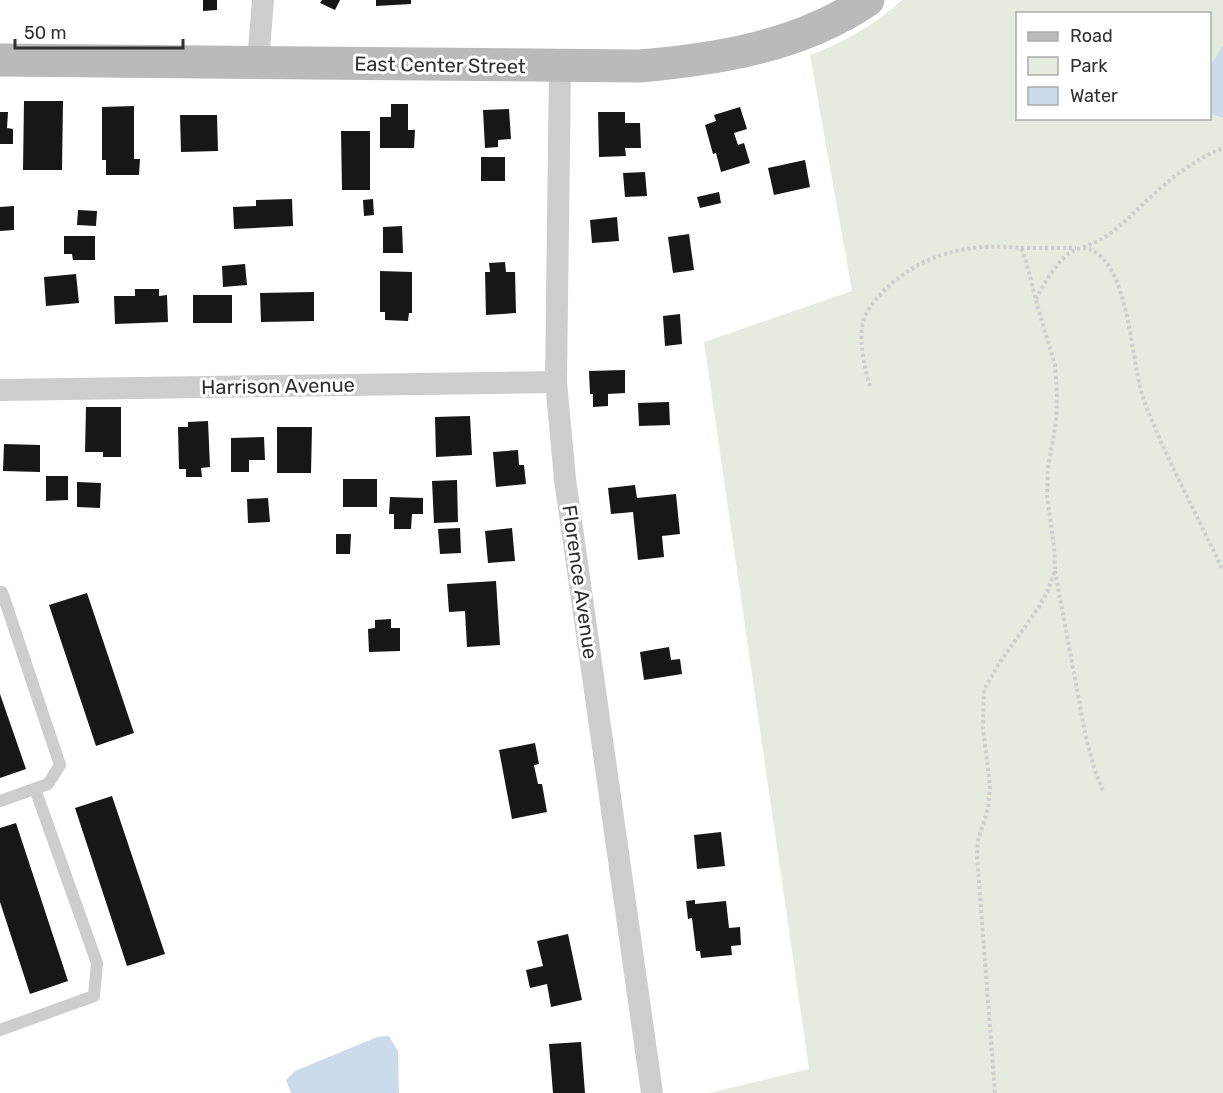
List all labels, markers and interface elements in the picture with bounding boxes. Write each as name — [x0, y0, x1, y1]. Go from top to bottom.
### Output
scale bar — [15, 12, 183, 50]
legend — [1016, 12, 1211, 120]
text: 50 m — [24, 22, 67, 44]
text: Road — [1070, 25, 1113, 47]
street label: East Center Street — [354, 52, 526, 78]
text: Park — [1070, 55, 1108, 77]
text: Water — [1070, 85, 1118, 107]
street label: Harrison Avenue — [201, 373, 355, 399]
street label: Florence Avenue — [557, 503, 603, 661]

